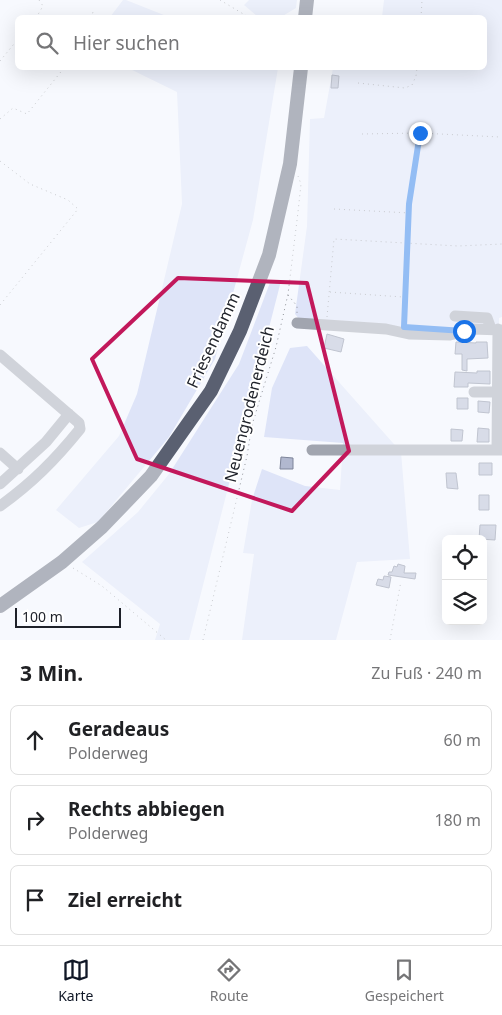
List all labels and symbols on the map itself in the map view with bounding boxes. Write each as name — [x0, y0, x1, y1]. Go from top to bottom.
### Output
route end — [409, 122, 432, 145]
street label: Friesendamm — [181, 288, 245, 392]
route start — [453, 320, 476, 343]
street label: Neuengrodenerdeich — [219, 324, 279, 484]
scale bar — [15, 605, 121, 628]

